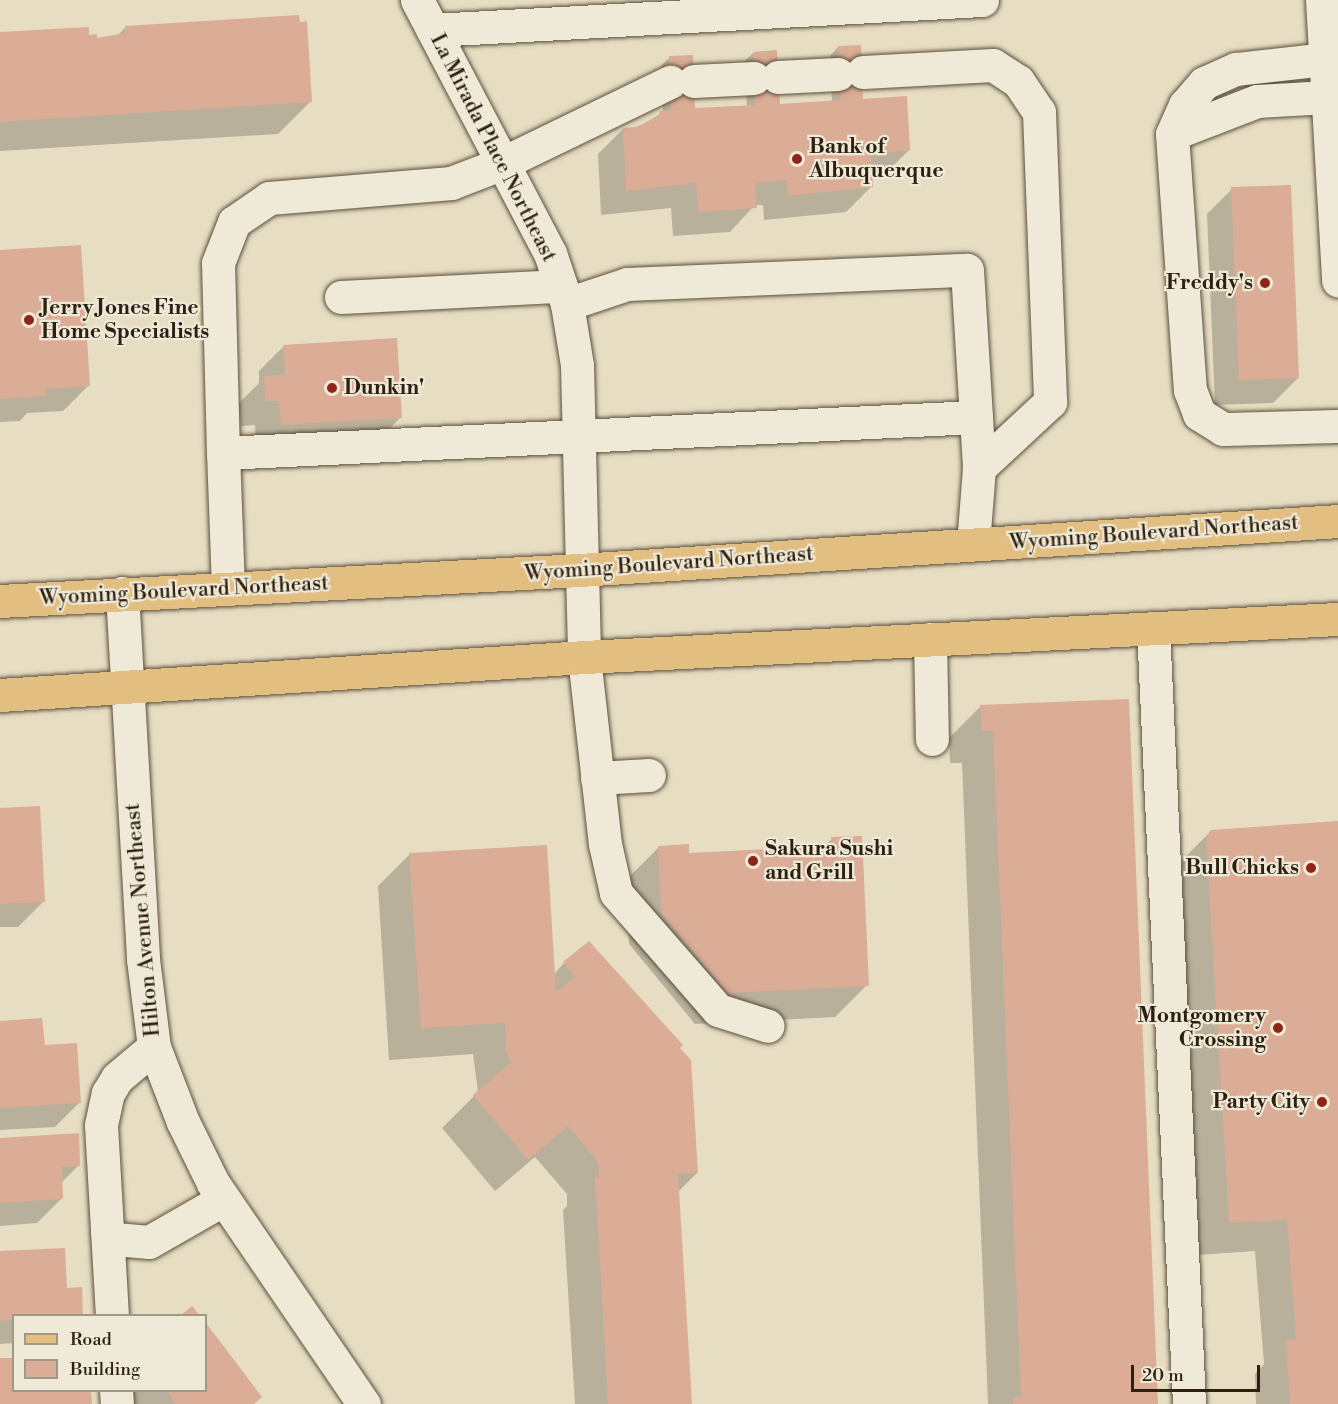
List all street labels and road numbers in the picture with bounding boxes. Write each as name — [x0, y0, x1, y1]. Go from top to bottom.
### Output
street label: La Mirada Place Northeast — [424, 30, 562, 266]
street label: Wyoming Boulevard Northeast — [1009, 510, 1299, 556]
street label: Wyoming Boulevard Northeast — [524, 541, 814, 587]
street label: Wyoming Boulevard Northeast — [39, 571, 329, 611]
street label: Hilton Avenue Northeast — [120, 802, 166, 1038]

